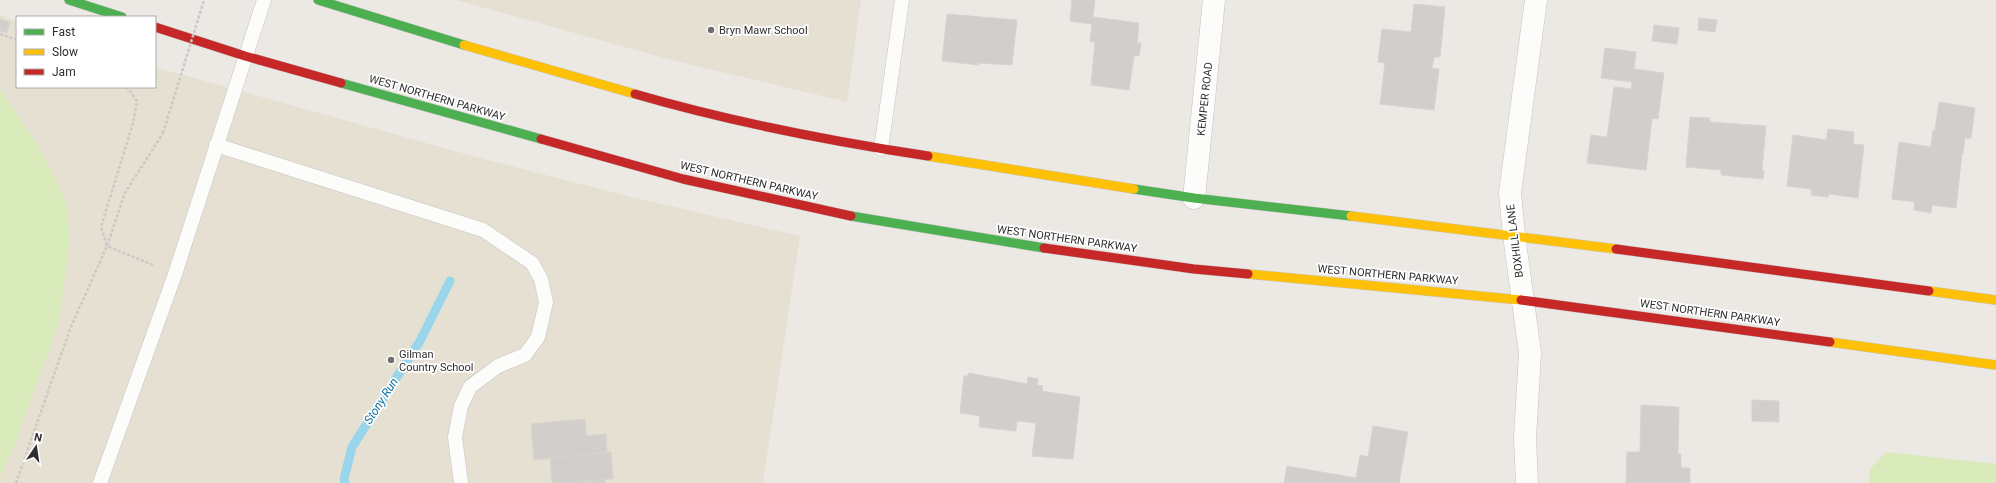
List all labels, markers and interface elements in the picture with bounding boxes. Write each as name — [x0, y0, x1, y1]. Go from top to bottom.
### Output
legend — [16, 16, 156, 88]
place label: Bryn Mawr School — [719, 24, 808, 37]
text: Fast — [52, 25, 75, 39]
marker: Bryn Mawr School — [706, 25, 716, 35]
text: Slow — [52, 45, 78, 59]
street label: KEMPER ROAD — [1195, 61, 1215, 137]
text: Jam — [52, 65, 76, 79]
street label: WEST NORTHERN PARKWAY — [367, 72, 507, 124]
street label: WEST NORTHERN PARKWAY — [679, 159, 820, 203]
street label: BOXHILL LANE — [1504, 204, 1526, 278]
street label: WEST NORTHERN PARKWAY — [996, 223, 1138, 255]
street label: WEST NORTHERN PARKWAY — [1317, 262, 1459, 288]
street label: WEST NORTHERN PARKWAY — [1639, 297, 1781, 329]
place label: Gilman Country School — [399, 348, 474, 374]
marker: Gilman Country School — [386, 355, 396, 365]
water label: Stony Run — [361, 375, 401, 427]
north arrow — [16, 427, 56, 467]
text: N — [33, 431, 44, 445]

